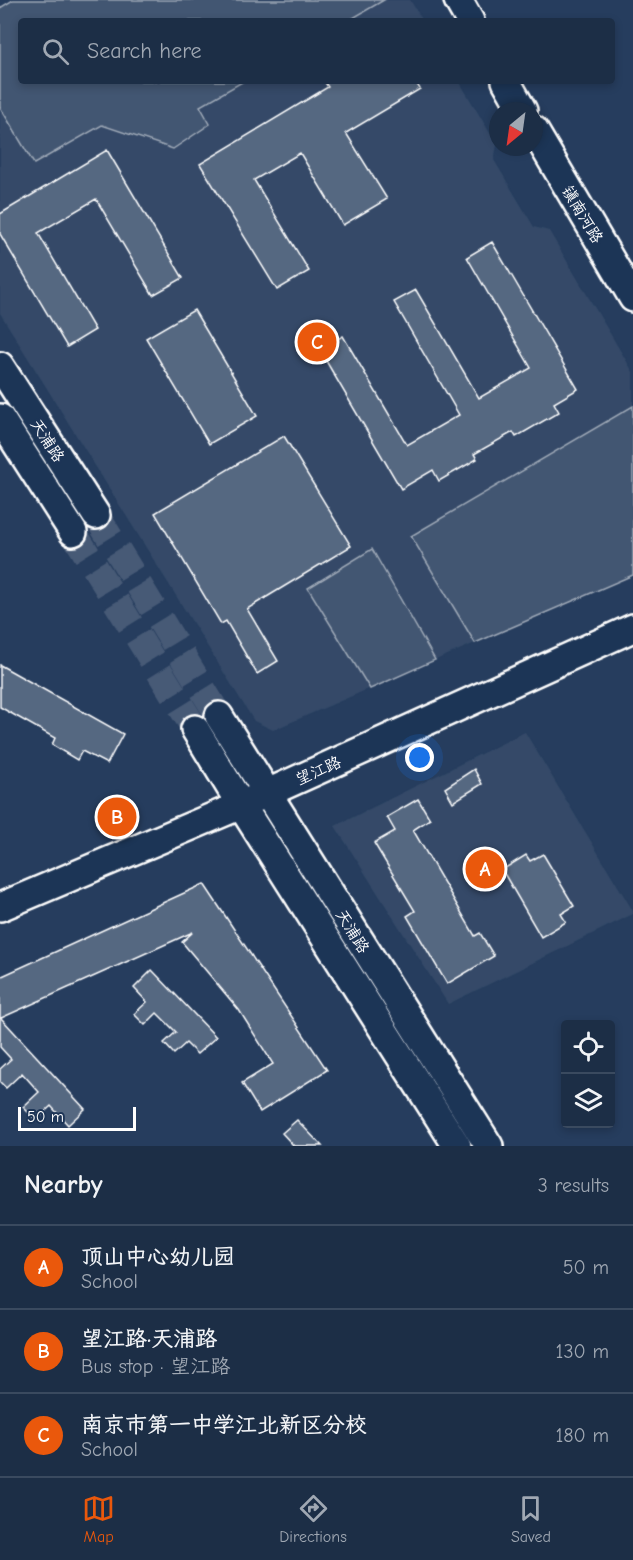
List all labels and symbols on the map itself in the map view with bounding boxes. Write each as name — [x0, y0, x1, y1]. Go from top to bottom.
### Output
north arrow — [489, 102, 543, 156]
street label: 镇南河路 — [558, 182, 606, 247]
pin: C — [298, 320, 336, 364]
street label: 天浦路 — [27, 416, 68, 466]
your location — [405, 743, 434, 772]
street label: 望江路 — [293, 753, 344, 789]
pin: B — [98, 794, 136, 840]
pin: A — [466, 846, 504, 892]
street label: 天浦路 — [332, 906, 373, 957]
scale bar — [18, 1104, 136, 1132]

